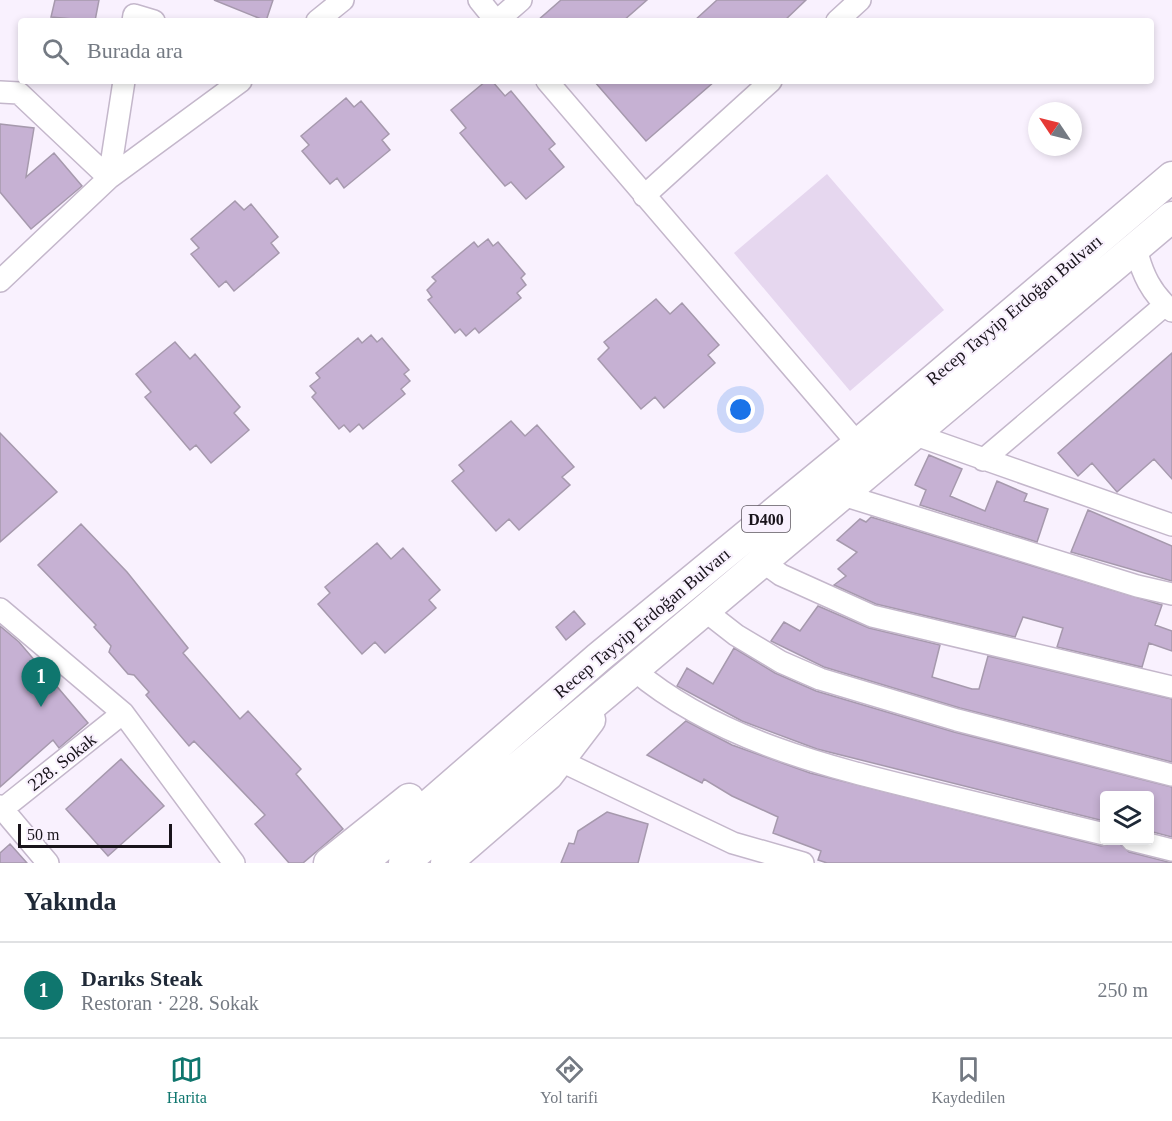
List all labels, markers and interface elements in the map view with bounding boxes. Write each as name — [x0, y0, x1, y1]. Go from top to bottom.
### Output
search box — [18, 18, 1154, 84]
icon: search — [39, 35, 72, 68]
text: Burada ara — [87, 38, 183, 63]
north arrow — [1028, 102, 1082, 156]
street label: Recep Tayyip Erdoğan Bulvarı — [922, 231, 1106, 389]
your location — [726, 395, 755, 424]
road number: D400 — [742, 506, 790, 532]
street label: Recep Tayyip Erdoğan Bulvarı — [550, 544, 734, 702]
pin: 1 — [22, 658, 60, 707]
street label: 228. Sokak — [24, 729, 100, 795]
map controls — [1100, 791, 1154, 845]
button: layers — [1100, 791, 1154, 845]
scale bar — [18, 821, 172, 848]
text: 50 m — [27, 826, 59, 843]
text: Yakında — [24, 887, 117, 916]
text: Darıks Steak — [81, 966, 203, 991]
text: 1 — [39, 979, 49, 1001]
text: 250 m — [1097, 979, 1148, 1001]
text: Restoran · 228. Sokak — [81, 992, 259, 1014]
tab: Harita — [167, 1053, 207, 1107]
tab: Yol tarifi — [540, 1053, 598, 1107]
tab: Kaydedilen — [931, 1053, 1005, 1107]

